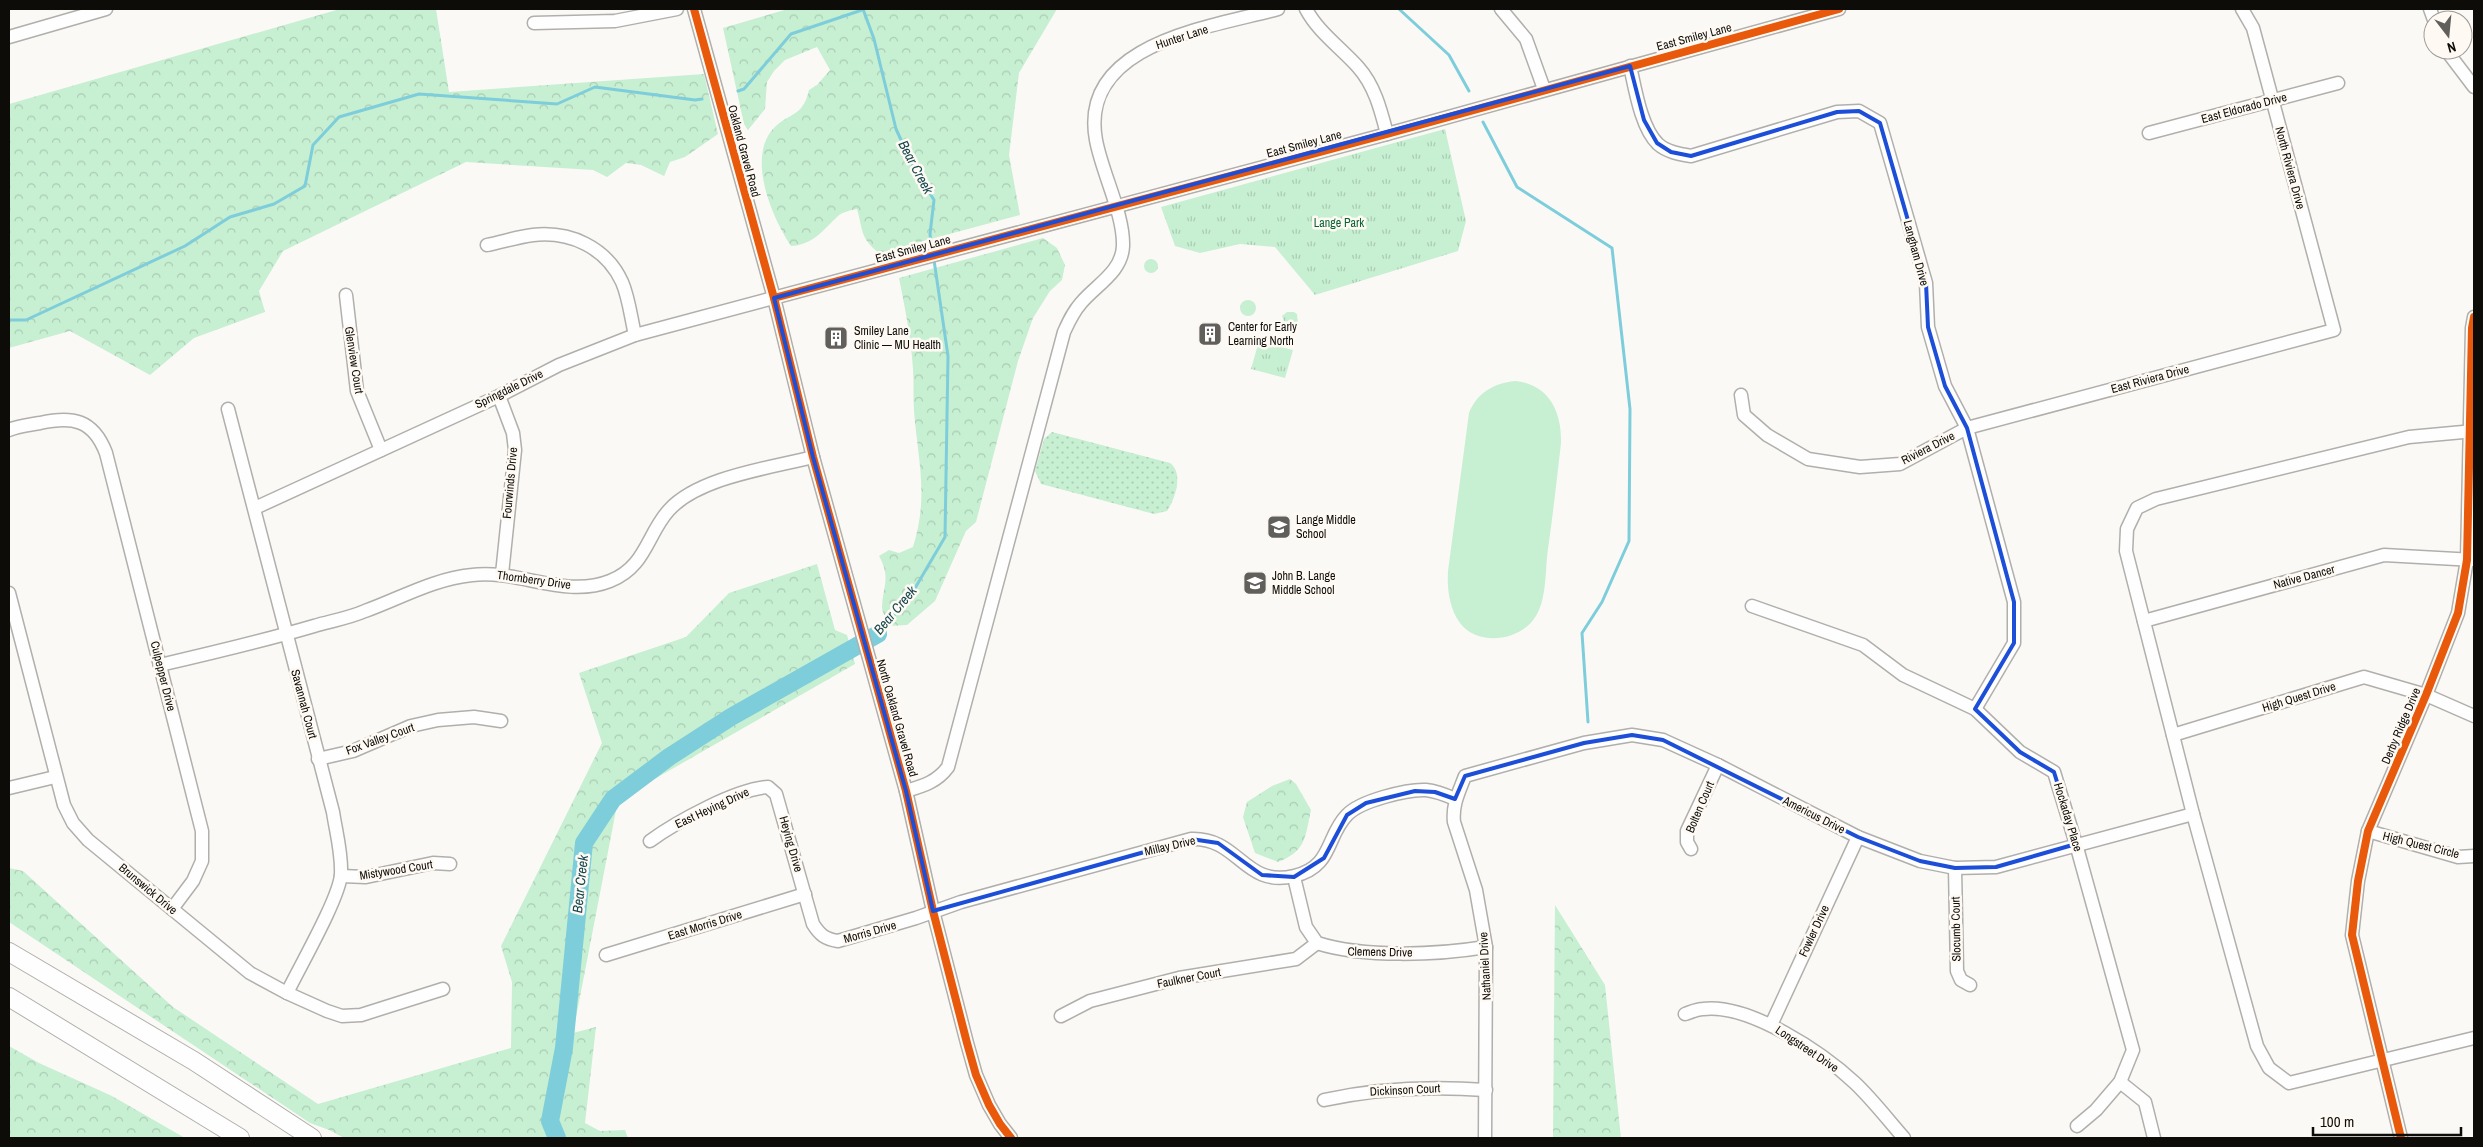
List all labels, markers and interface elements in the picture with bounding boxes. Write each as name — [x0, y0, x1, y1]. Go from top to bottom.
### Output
north arrow — [2423, 10, 2473, 60]
street label: East Smiley Lane — [1655, 19, 1733, 55]
street label: Hunter Lane — [1154, 21, 1210, 53]
text: N — [2445, 38, 2458, 57]
street label: East Eldorado Drive — [2199, 89, 2289, 127]
street label: Oakland Gravel Road — [724, 103, 764, 199]
street label: North Riviera Drive — [2271, 125, 2309, 211]
street label: East Smiley Lane — [1265, 126, 1343, 162]
water label: Bear Creek — [894, 137, 938, 198]
park label: Lange Park — [1314, 215, 1364, 231]
street label: Langham Drive — [1900, 218, 1932, 288]
street label: East Smiley Lane — [874, 231, 952, 267]
place label: Center for Early Learning North — [1228, 319, 1297, 349]
building icon: Center for Early Learning North — [1197, 321, 1223, 347]
place label: Smiley Lane Clinic — MU Health — [854, 323, 941, 353]
street label: Glenview Court — [341, 325, 367, 395]
building icon: Smiley Lane Clinic — MU Health — [823, 325, 849, 351]
street label: East Riviera Drive — [2109, 361, 2191, 397]
street label: Springdale Drive — [472, 366, 546, 412]
street label: Riviera Drive — [1899, 428, 1957, 468]
street label: Fourwinds Drive — [499, 447, 521, 519]
place label: Lange Middle School — [1296, 512, 1356, 542]
school or university icon: Lange Middle School — [1266, 514, 1292, 540]
street label: Native Dancer — [2272, 561, 2337, 593]
street label: Thornberry Drive — [496, 567, 572, 593]
place label: John B. Lange Middle School — [1272, 568, 1335, 598]
school or university icon: John B. Lange Middle School — [1242, 570, 1268, 596]
water label: Bear Creek — [869, 581, 921, 638]
street label: Culpepper Drive — [147, 639, 179, 713]
street label: North Oakland Gravel Road — [873, 657, 921, 779]
street label: Savannah Court — [287, 668, 321, 741]
street label: High Quest Drive — [2260, 678, 2338, 716]
street label: Derby Ridge Drive — [2378, 685, 2424, 767]
street label: Fox Valley Court — [344, 719, 417, 759]
street label: Bolten Court — [1682, 778, 1718, 835]
street label: Hockaday Place — [2050, 781, 2086, 853]
street label: East Heying Drive — [672, 784, 752, 832]
street label: Americus Drive — [1779, 792, 1848, 838]
street label: Heying Drive — [775, 814, 807, 874]
street label: High Quest Circle — [2381, 828, 2461, 862]
street label: Millay Drive — [1143, 832, 1197, 860]
water label: Bear Creek — [568, 853, 592, 914]
street label: Mistywood Court — [358, 856, 434, 884]
street label: Brunswick Drive — [115, 860, 181, 918]
street label: Slocumb Court — [1947, 896, 1965, 962]
street label: Fowler Drive — [1795, 903, 1833, 959]
street label: East Morris Drive — [666, 906, 744, 944]
street label: Morris Drive — [842, 917, 898, 947]
street label: Nathaniel Drive — [1475, 931, 1495, 1001]
street label: Clemens Drive — [1347, 943, 1413, 961]
street label: Faulkner Court — [1156, 964, 1222, 992]
street label: Longstreet Drive — [1772, 1022, 1842, 1076]
street label: Dickinson Court — [1369, 1080, 1441, 1100]
scale bar — [2313, 1104, 2460, 1136]
text: 100 m — [2320, 1111, 2354, 1132]

